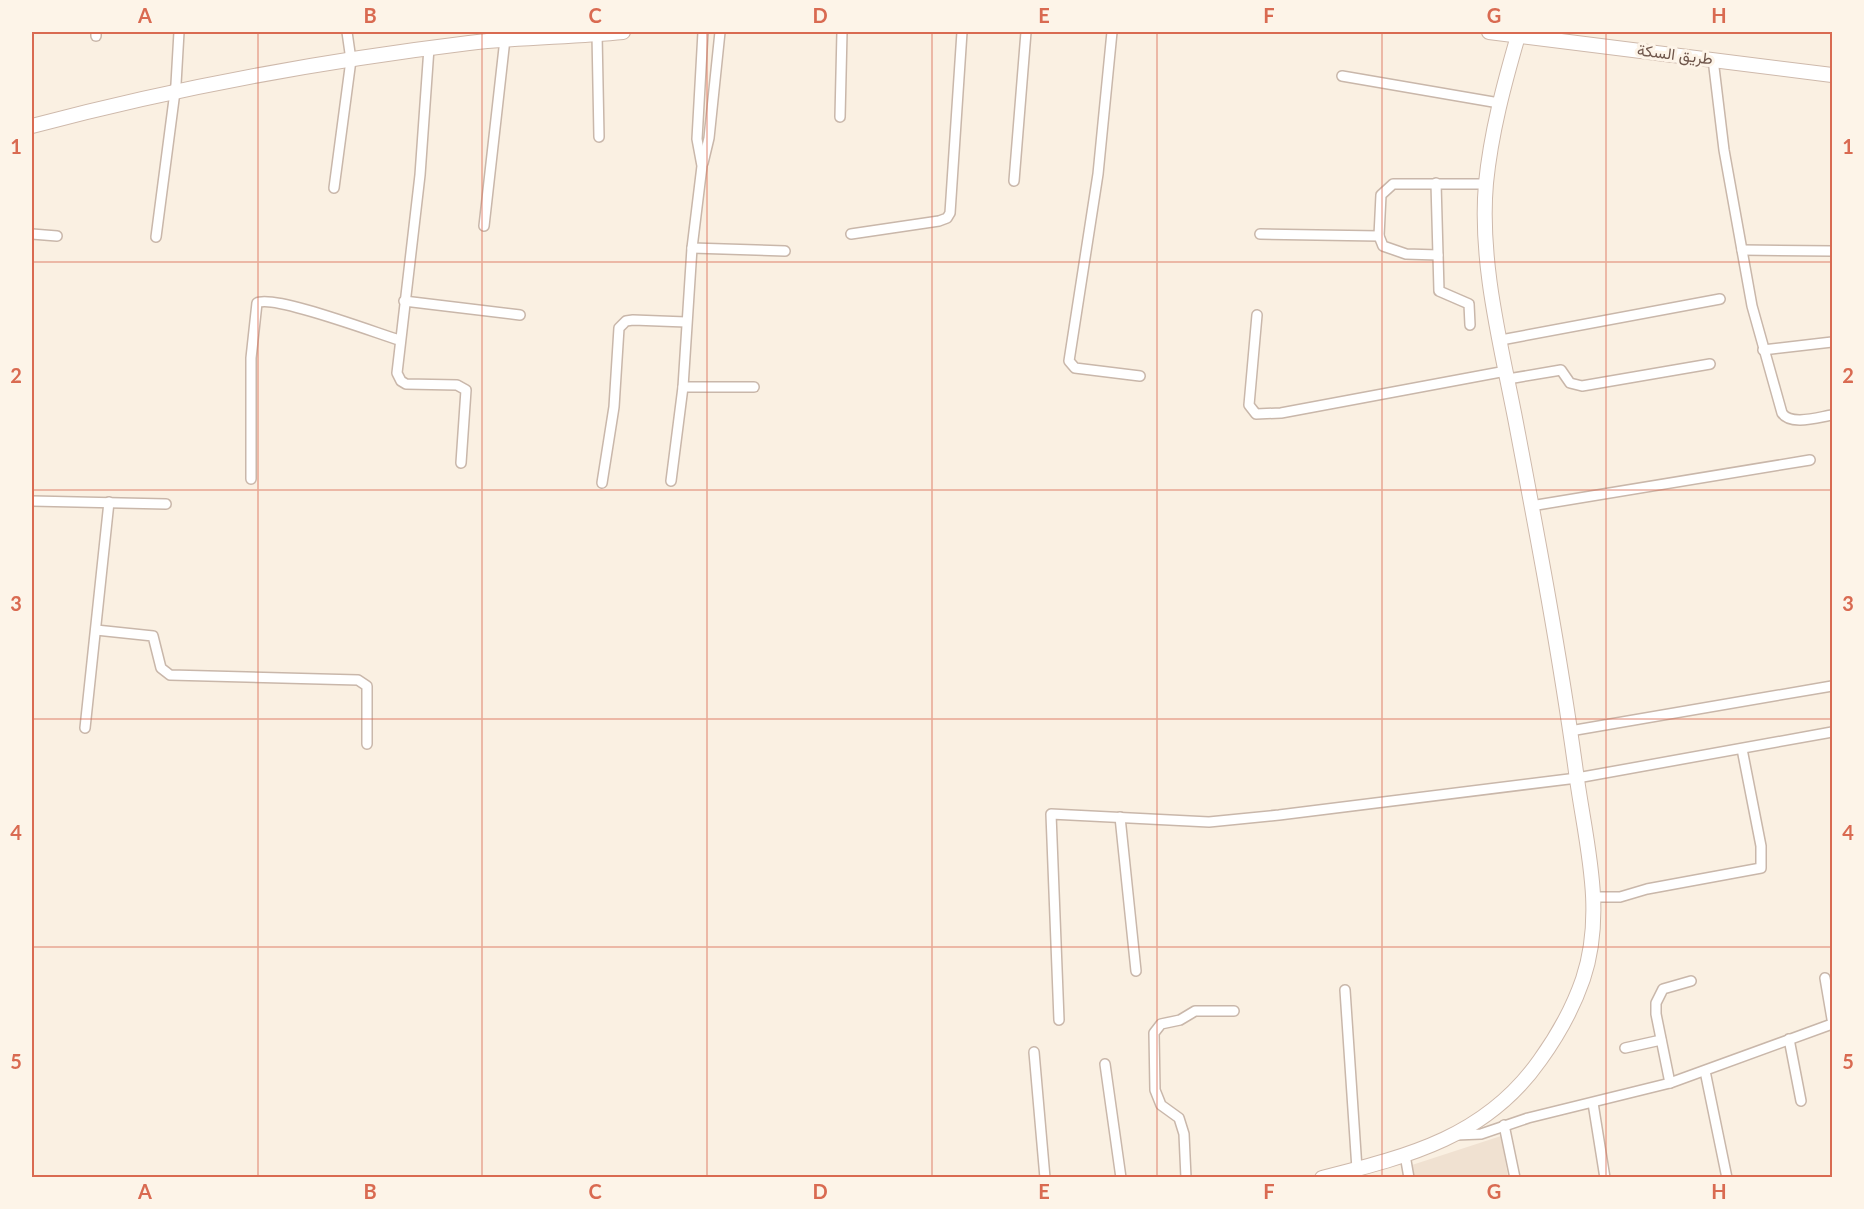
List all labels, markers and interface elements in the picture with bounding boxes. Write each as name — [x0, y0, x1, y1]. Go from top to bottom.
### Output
text: A — [137, 3, 152, 27]
text: B — [363, 3, 377, 27]
text: C — [588, 3, 602, 27]
text: D — [812, 3, 828, 27]
text: E — [1038, 3, 1050, 27]
text: F — [1263, 3, 1275, 27]
text: G — [1487, 3, 1501, 27]
text: H — [1711, 3, 1727, 27]
street label: طريق السكة — [1636, 39, 1714, 70]
text: 1 — [10, 134, 22, 158]
text: 1 — [1842, 134, 1854, 158]
text: 2 — [10, 363, 22, 387]
text: 2 — [1842, 363, 1854, 387]
text: 3 — [10, 591, 22, 615]
text: 3 — [1842, 591, 1854, 615]
text: 4 — [10, 820, 22, 844]
text: 4 — [1842, 820, 1854, 844]
text: 5 — [10, 1049, 22, 1073]
text: 5 — [1842, 1049, 1854, 1073]
text: A — [137, 1179, 152, 1203]
text: B — [363, 1179, 377, 1203]
text: C — [588, 1179, 602, 1203]
text: D — [812, 1179, 828, 1203]
text: E — [1038, 1179, 1050, 1203]
text: F — [1263, 1179, 1275, 1203]
text: G — [1487, 1179, 1501, 1203]
text: H — [1711, 1179, 1727, 1203]

